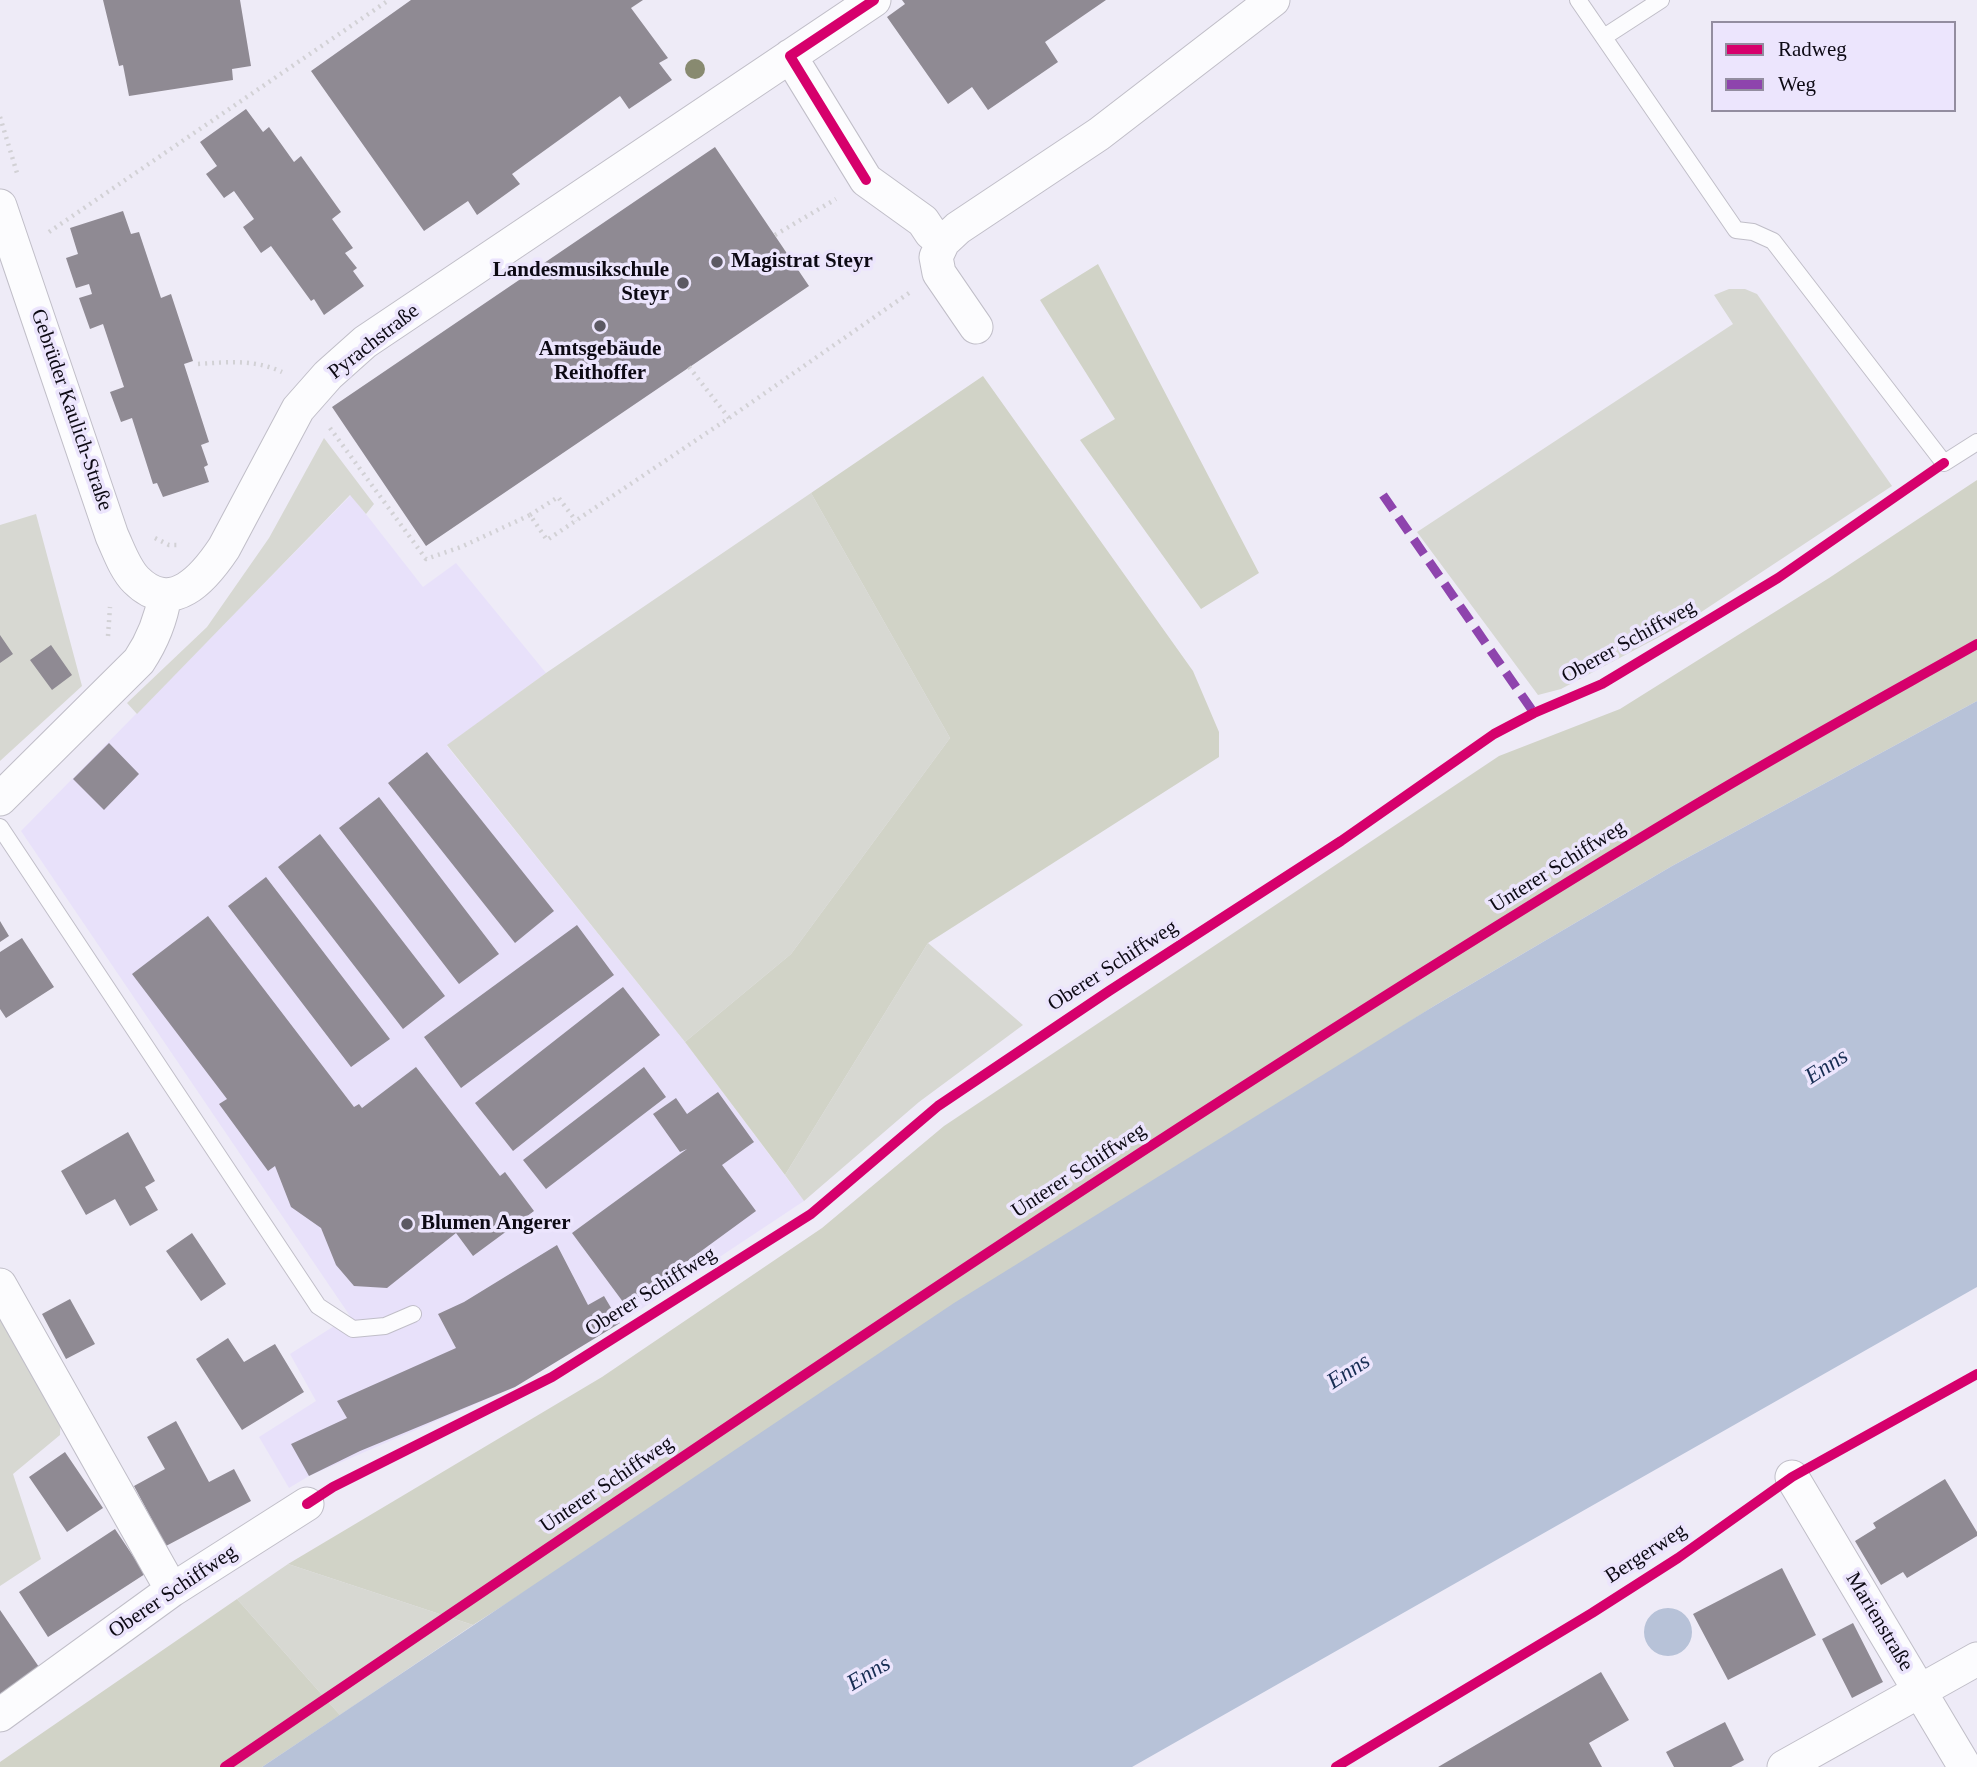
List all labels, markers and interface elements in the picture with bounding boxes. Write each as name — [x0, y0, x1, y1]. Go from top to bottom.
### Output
legend — [1711, 21, 1956, 112]
text: Radweg — [1778, 37, 1847, 61]
text: Weg — [1778, 72, 1816, 96]
place label: Magistrat Steyr — [731, 249, 873, 275]
marker: Magistrat Steyr — [709, 254, 725, 270]
place label: Landesmusikschule Steyr — [493, 258, 669, 308]
marker: Landesmusikschule Steyr — [675, 275, 691, 291]
street label: Pyrachstraße — [324, 299, 424, 385]
street label: Gebrüder Kaulich-Straße — [25, 306, 117, 514]
marker: Amtsgebäude Reithoffer — [592, 318, 608, 334]
place label: Amtsgebäude Reithoffer — [539, 337, 661, 387]
street label: Oberer Schiffweg — [1558, 595, 1700, 689]
street label: Unterer Schiffweg — [1485, 815, 1631, 919]
street label: Oberer Schiffweg — [1043, 915, 1183, 1017]
water label: Enns — [1800, 1043, 1854, 1091]
street label: Unterer Schiffweg — [1007, 1118, 1151, 1224]
place label: Blumen Angerer — [421, 1211, 571, 1237]
marker: Blumen Angerer — [399, 1216, 415, 1232]
street label: Oberer Schiffweg — [581, 1242, 721, 1342]
water label: Enns — [1322, 1348, 1376, 1396]
street label: Unterer Schiffweg — [536, 1431, 678, 1539]
street label: Bergerweg — [1601, 1518, 1691, 1590]
street label: Oberer Schiffweg — [104, 1540, 242, 1644]
street label: Marienstraße — [1840, 1568, 1918, 1676]
water label: Enns — [842, 1650, 896, 1698]

